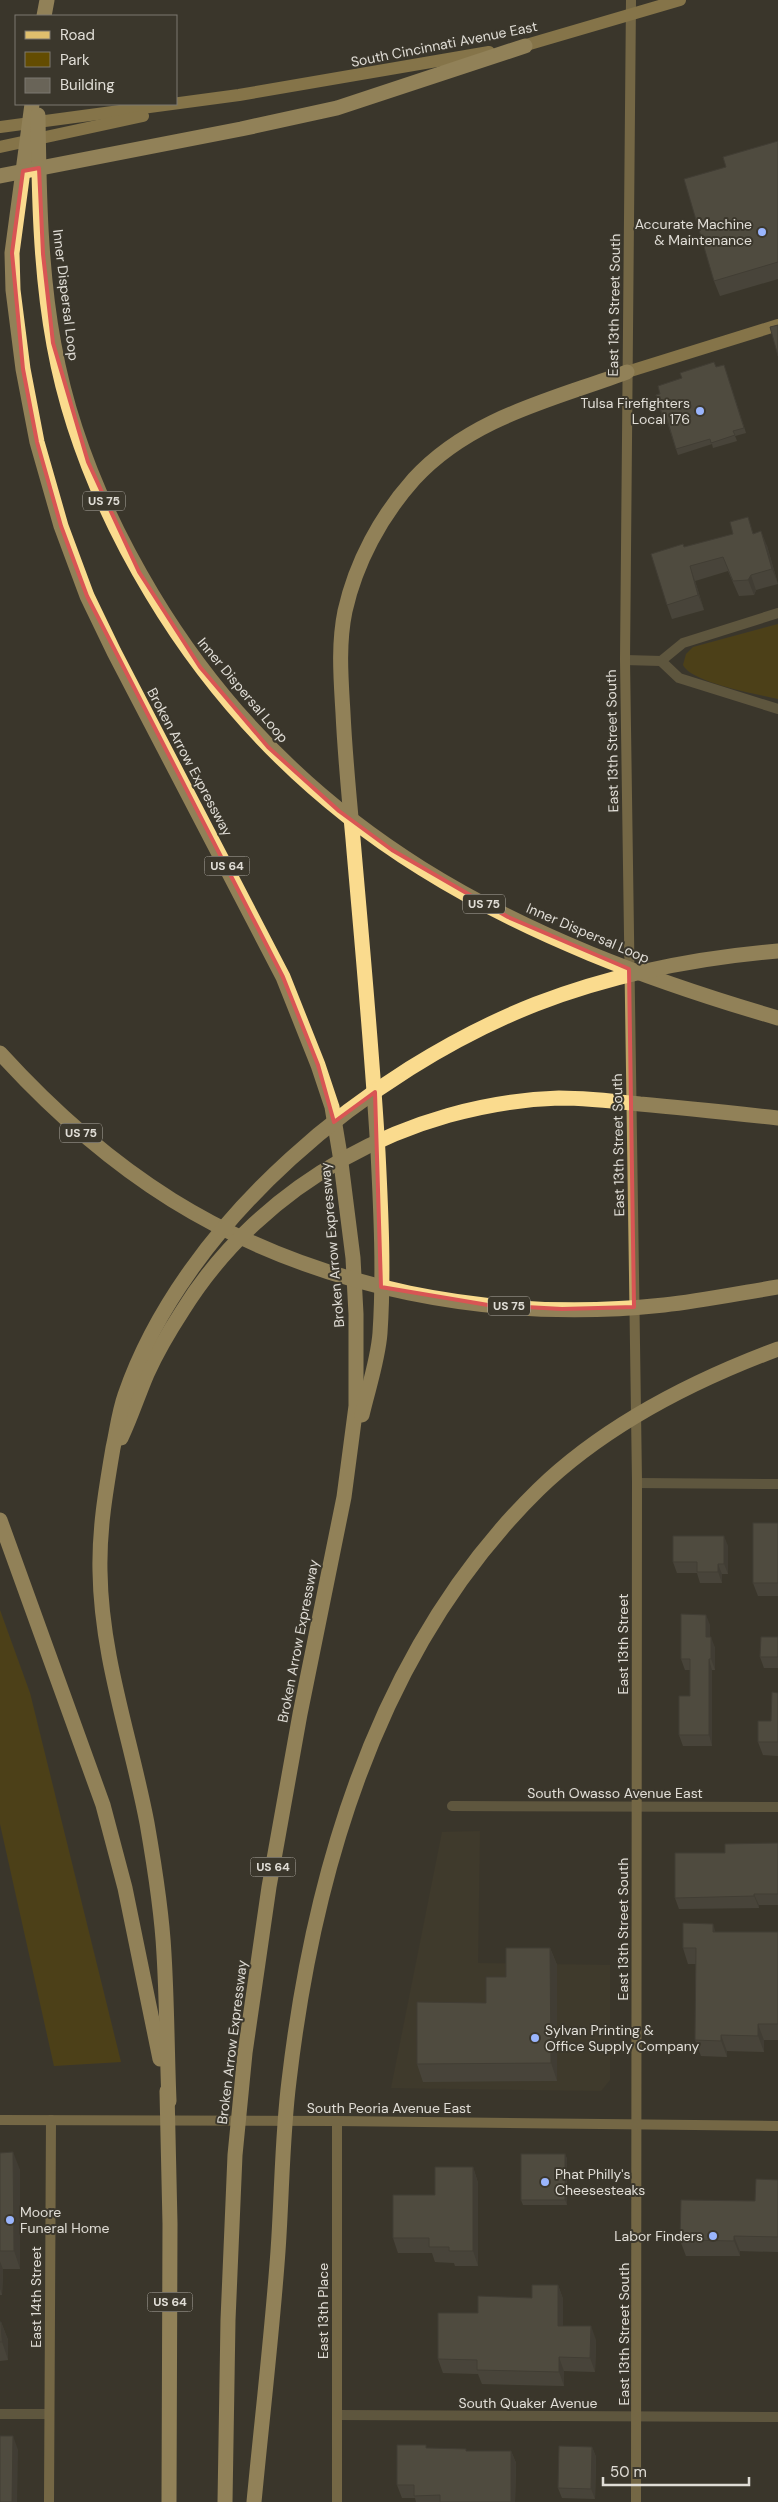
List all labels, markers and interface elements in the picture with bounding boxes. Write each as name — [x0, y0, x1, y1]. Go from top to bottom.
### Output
legend — [15, 15, 178, 105]
street label: South Cincinnati Avenue East — [349, 17, 539, 71]
text: Road — [60, 25, 95, 45]
text: Park — [60, 50, 90, 70]
text: Building — [60, 75, 115, 95]
place label: Accurate Machine & Maintenance — [635, 215, 752, 249]
marker: Accurate Machine & Maintenance — [756, 226, 768, 238]
street label: Inner Dispersal Loop — [49, 228, 83, 362]
street label: East 13th Street South — [604, 233, 624, 377]
place label: Tulsa Firefighters Local 176 — [580, 394, 690, 428]
marker: Tulsa Firefighters Local 176 — [694, 405, 706, 417]
road number: US 75 — [83, 492, 125, 511]
street label: Inner Dispersal Loop — [194, 634, 292, 747]
street label: East 13th Street South — [602, 669, 622, 813]
street label: Broken Arrow Expressway — [143, 685, 237, 840]
road number: US 64 — [204, 856, 250, 876]
road number: US 75 — [463, 894, 505, 914]
street label: Inner Dispersal Loop — [524, 899, 653, 967]
street label: East 13th Street South — [608, 1073, 628, 1217]
road number: US 75 — [60, 1124, 102, 1142]
street label: Broken Arrow Expressway — [316, 1161, 348, 1328]
road number: US 75 — [488, 1296, 530, 1315]
street label: Broken Arrow Expressway — [273, 1558, 323, 1724]
street label: East 13th Street — [614, 1593, 632, 1695]
street label: South Owasso Avenue East — [527, 1784, 703, 1802]
road number: US 64 — [250, 1858, 296, 1876]
street label: East 13th Street South — [614, 1858, 632, 2000]
street label: Broken Arrow Expressway — [213, 1958, 251, 2125]
place label: Sylvan Printing & Office Supply Company — [545, 2021, 699, 2055]
marker: Sylvan Printing & Office Supply Company — [529, 2032, 541, 2044]
street label: South Peoria Avenue East — [307, 2099, 471, 2117]
place label: Phat Philly's Cheesesteaks — [555, 2165, 645, 2199]
marker: Phat Philly's Cheesesteaks — [539, 2176, 551, 2188]
place label: Moore Funeral Home — [20, 2203, 109, 2237]
marker: Moore Funeral Home — [4, 2214, 16, 2226]
place label: Labor Finders — [614, 2227, 703, 2245]
marker: Labor Finders — [707, 2230, 719, 2242]
street label: East 14th Street — [27, 2246, 45, 2348]
street label: East 13th Place — [314, 2263, 332, 2359]
street label: East 13th Street South — [615, 2263, 633, 2405]
road number: US 64 — [148, 2292, 192, 2312]
street label: South Quaker Avenue — [458, 2394, 598, 2412]
scale bar — [603, 2454, 749, 2486]
text: 50 m — [610, 2462, 647, 2482]

